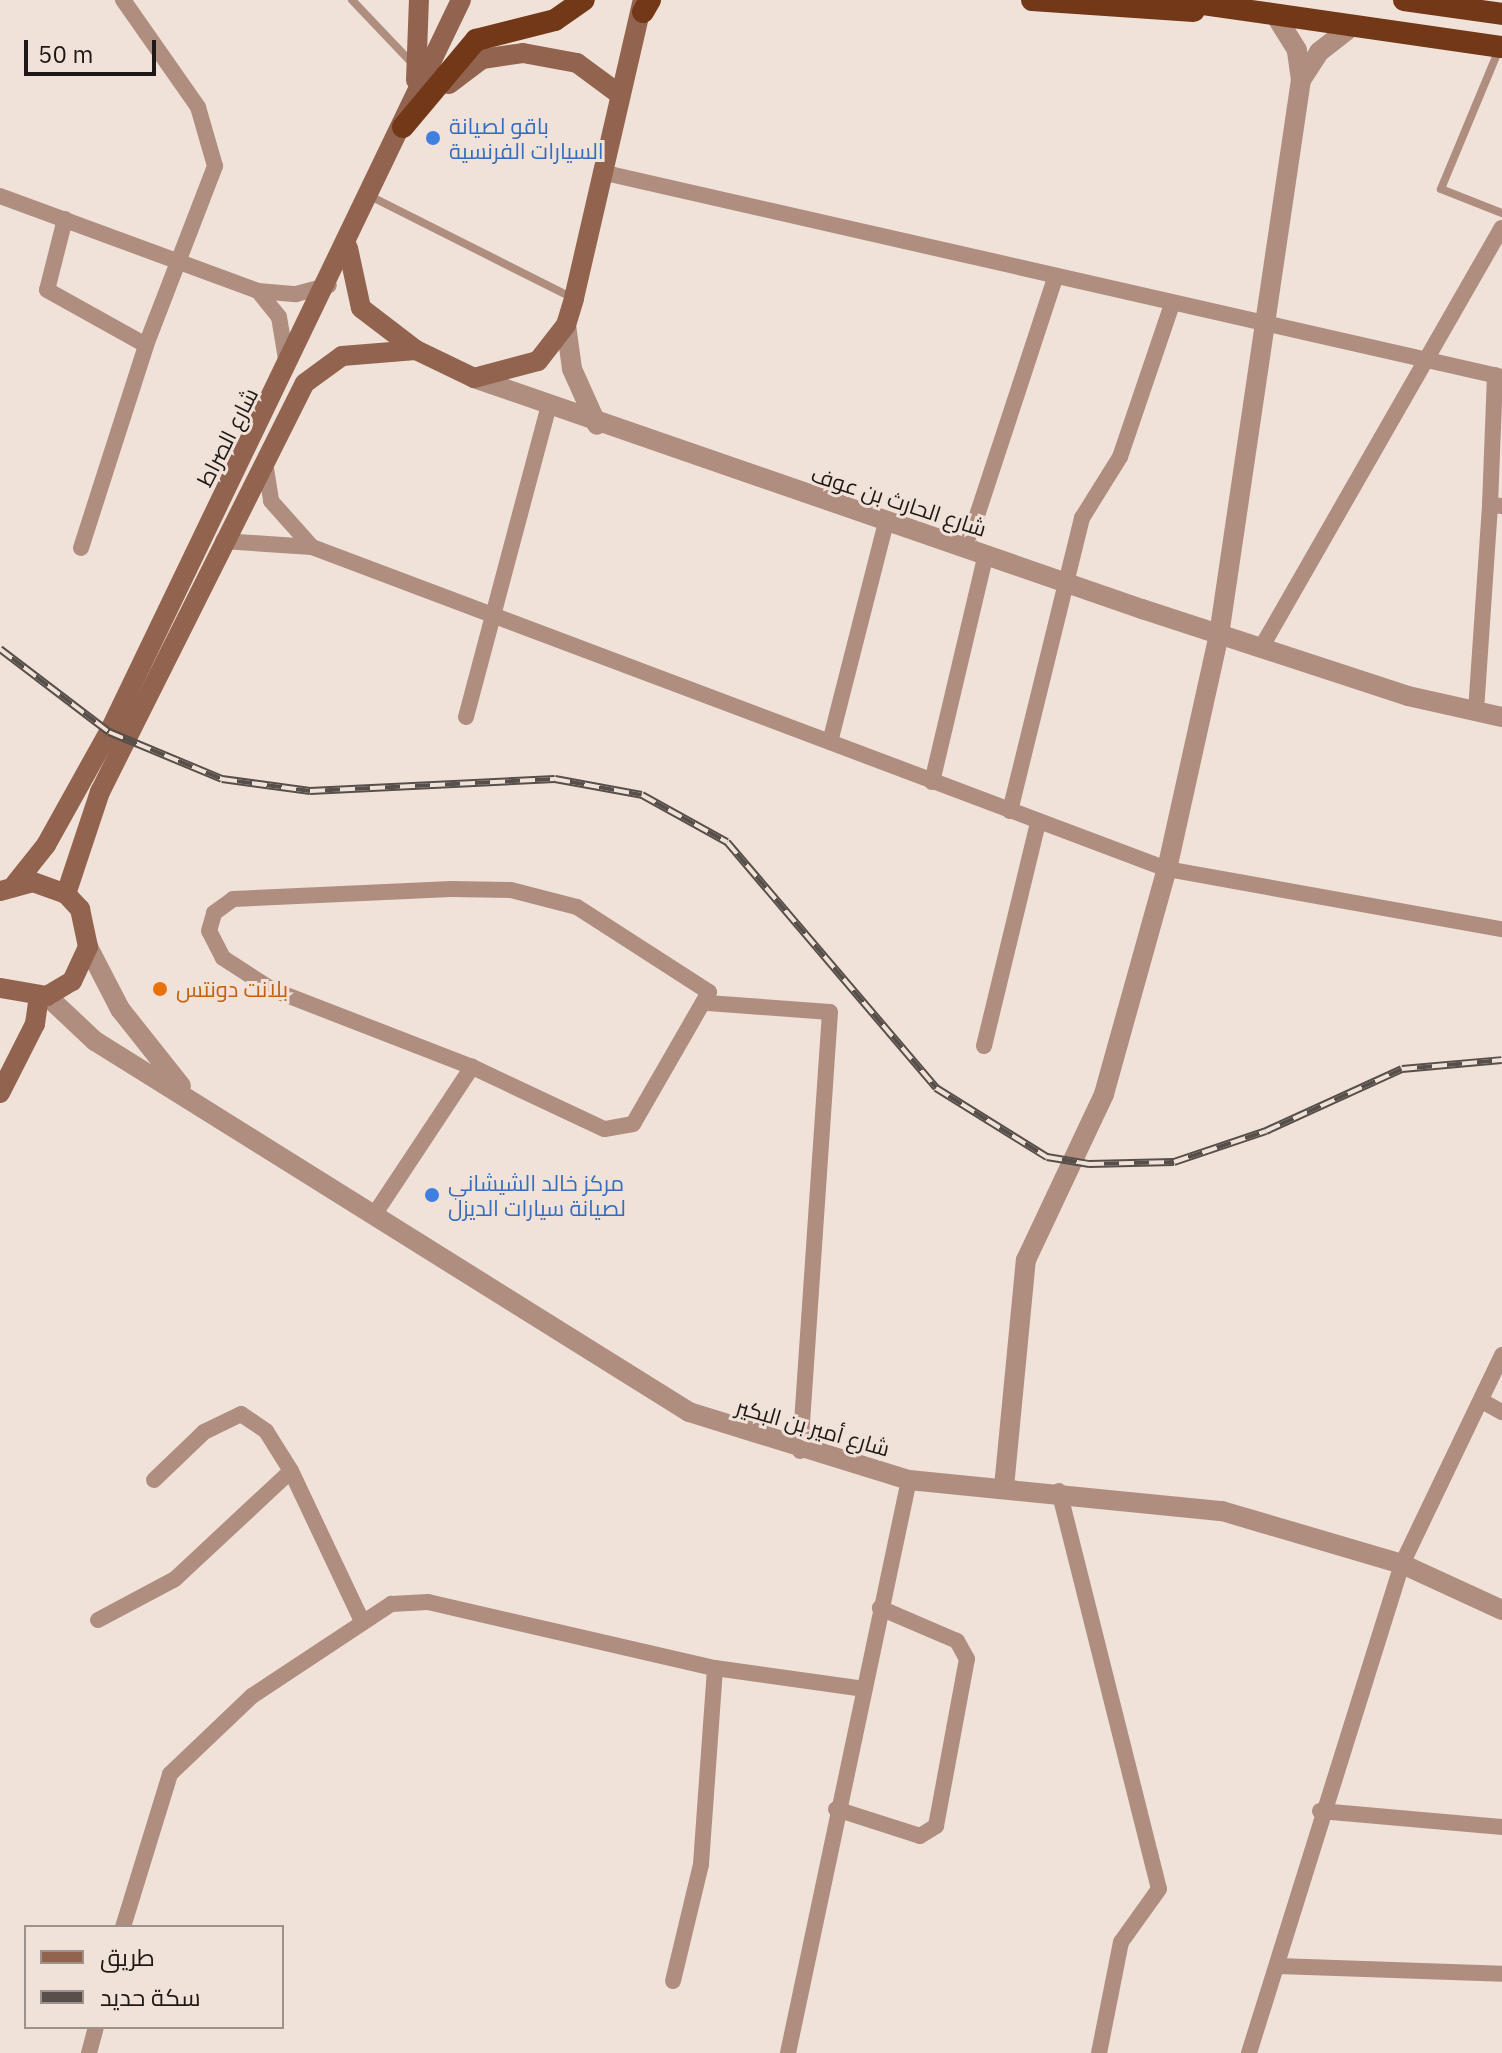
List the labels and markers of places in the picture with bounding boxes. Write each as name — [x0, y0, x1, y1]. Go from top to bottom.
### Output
place label: باقو لصيانة السيارات الفرنسية — [449, 112, 604, 164]
marker: باقو لصيانة السيارات الفرنسية — [424, 129, 442, 147]
place label: بلانت دونتس — [176, 976, 288, 1002]
marker: بلانت دونتس — [151, 980, 169, 998]
place label: مركز خالد الشيشاني لصيانة سيارات الديزل — [448, 1169, 626, 1220]
marker: مركز خالد الشيشاني لصيانة سيارات الديزل — [423, 1186, 441, 1204]

